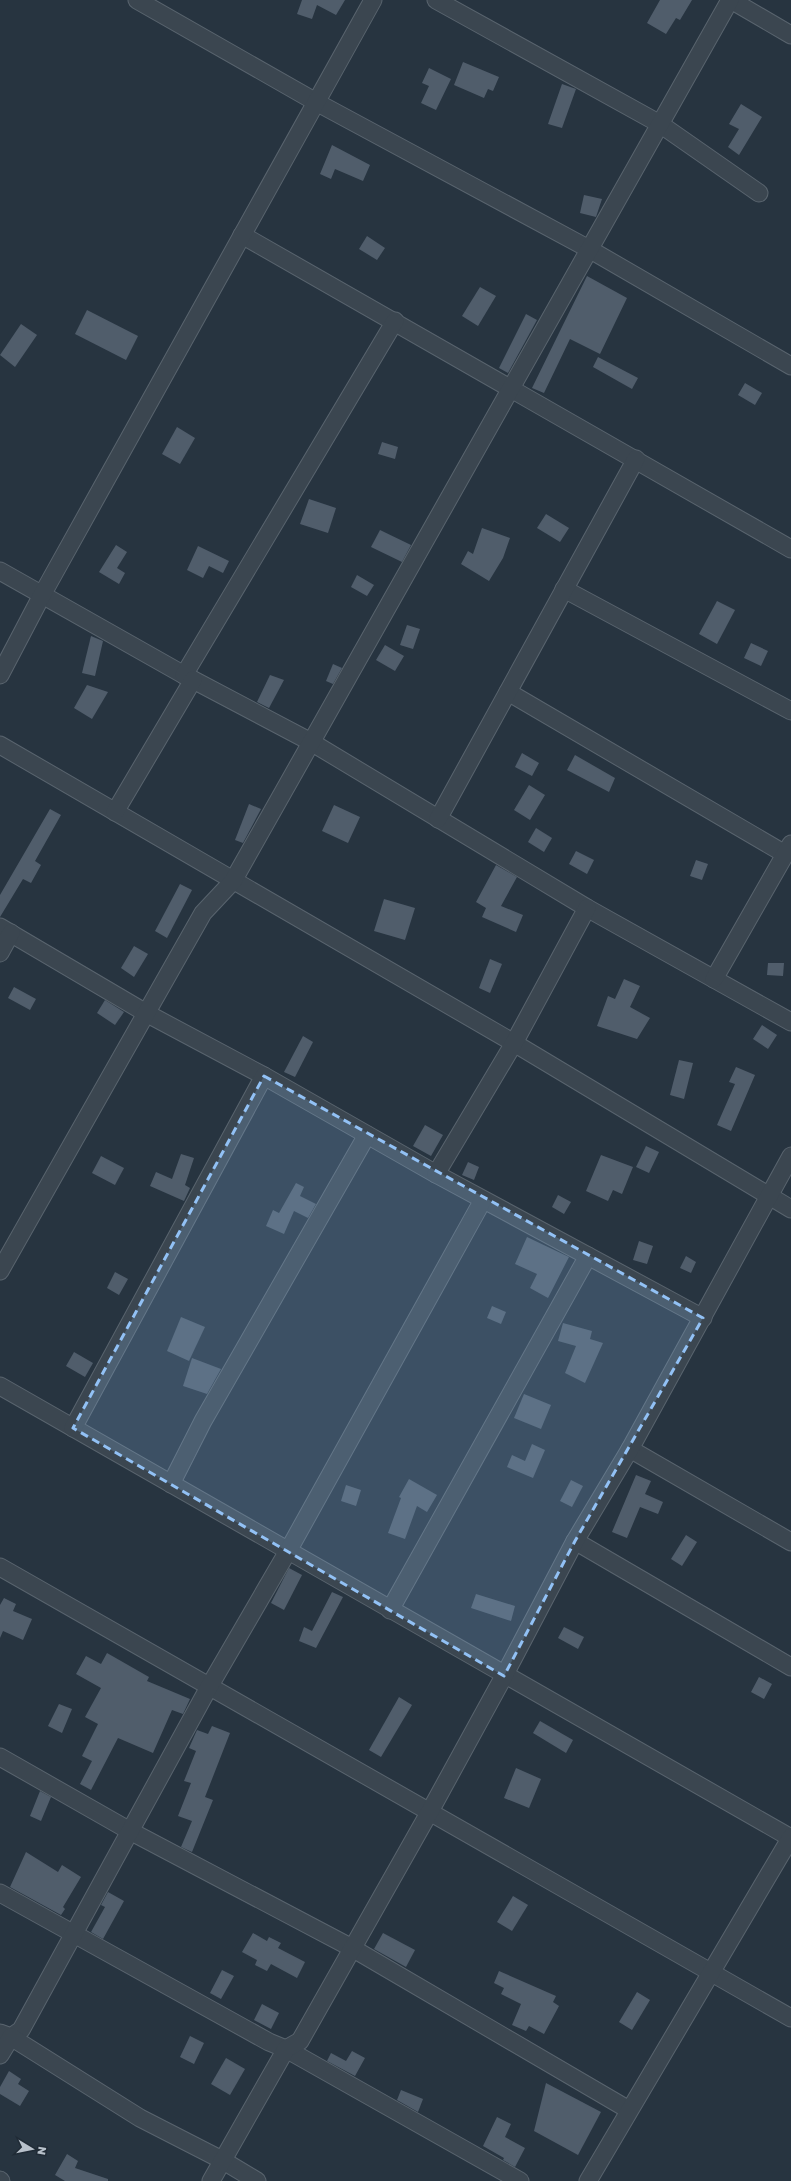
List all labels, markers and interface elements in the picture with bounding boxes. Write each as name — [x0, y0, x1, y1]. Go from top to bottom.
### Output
north arrow — [12, 2129, 52, 2169]
text: N — [35, 2146, 49, 2156]

